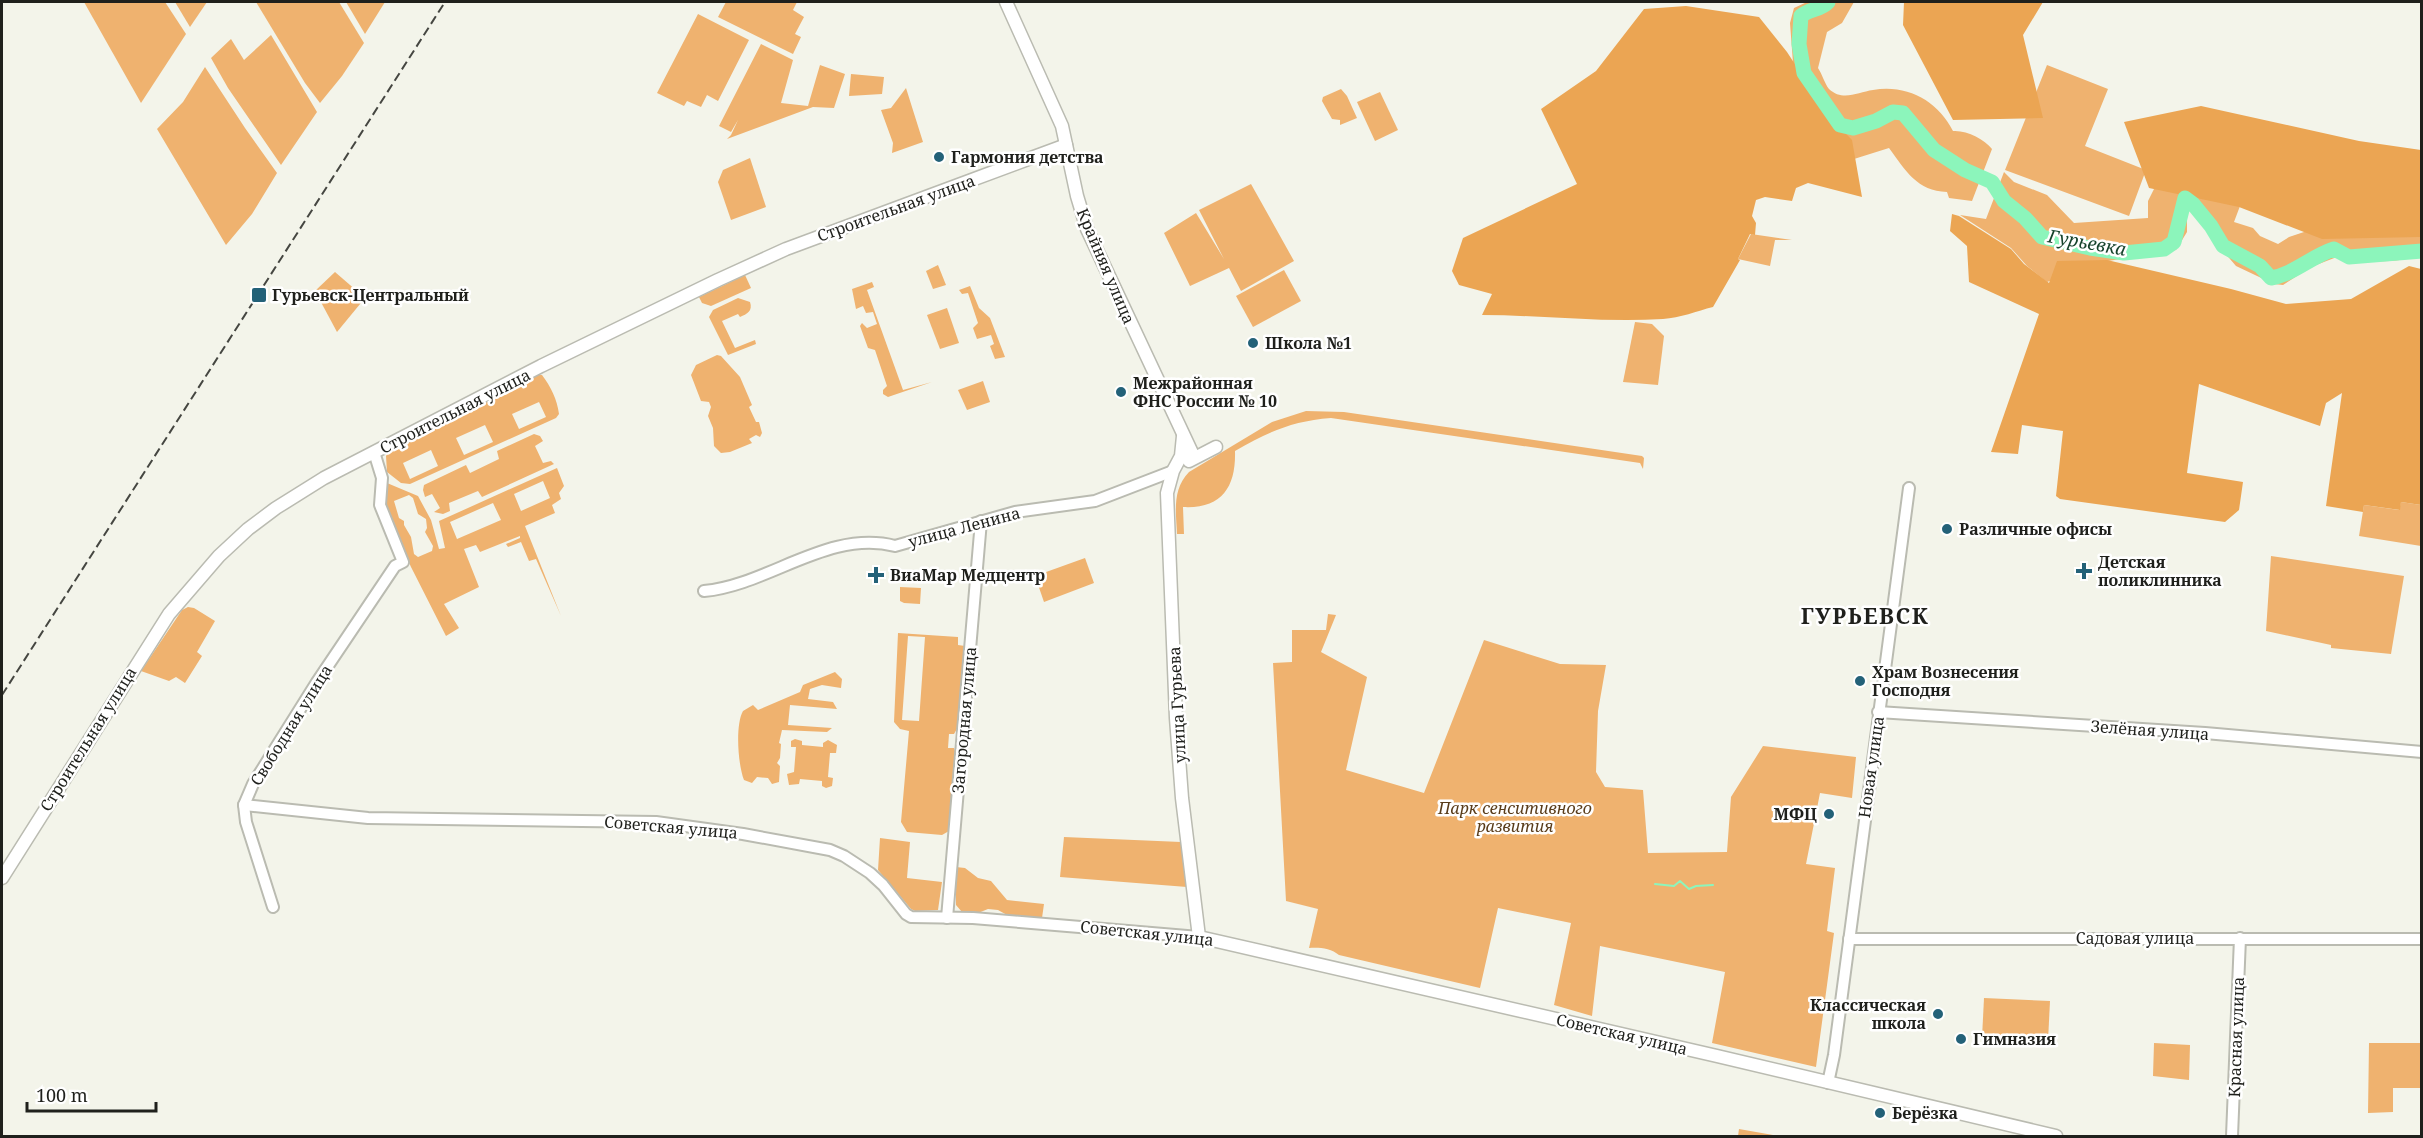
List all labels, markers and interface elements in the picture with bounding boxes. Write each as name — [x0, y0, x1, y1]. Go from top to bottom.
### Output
place label: Гармония детства — [951, 146, 1104, 168]
marker: Гармония детства — [932, 150, 946, 164]
street label: Строительная улица — [814, 169, 978, 247]
street label: Крайняя улица — [1072, 205, 1140, 327]
water label: Гурьевка — [2045, 223, 2128, 261]
place label: Гурьевск-Центральный — [272, 284, 469, 306]
marker: Гурьевск-Центральный — [250, 286, 268, 304]
place label: Школа №1 — [1265, 332, 1352, 354]
marker: Школа №1 — [1246, 336, 1260, 350]
street label: Строительная улица — [376, 363, 534, 459]
place label: Межрайонная ФНС России № 10 — [1133, 372, 1277, 412]
marker: Межрайонная ФНС России № 10 — [1114, 385, 1128, 399]
street label: улица Ленина — [906, 501, 1022, 553]
place label: Различные офисы — [1959, 518, 2112, 540]
marker: Различные офисы — [1940, 522, 1954, 536]
place label: Детская поликлинника — [2098, 551, 2222, 591]
marker: Детская поликлинника — [2075, 562, 2093, 580]
place label: ВиаМар Медцентр — [890, 564, 1045, 586]
marker: ВиаМар Медцентр — [867, 566, 885, 584]
district label: ГУРЬЕВСК — [1801, 600, 1929, 630]
street label: Загородная улица — [947, 646, 981, 794]
street label: улица Гурьева — [1163, 646, 1191, 764]
street label: Свободная улица — [245, 660, 337, 790]
place label: Храм Вознесения Господня — [1872, 661, 2019, 701]
street label: Строительная улица — [35, 663, 141, 815]
marker: Храм Вознесения Господня — [1853, 674, 1867, 688]
street label: Новая улица — [1853, 715, 1889, 819]
street label: Зелёная улица — [2090, 715, 2210, 745]
park label: Парк сенситивного развития — [1437, 797, 1592, 837]
place label: МФЦ — [1773, 803, 1817, 825]
marker: МФЦ — [1822, 807, 1836, 821]
street label: Советская улица — [603, 810, 739, 844]
street label: Советская улица — [1079, 915, 1215, 951]
street label: Садовая улица — [2076, 927, 2194, 949]
street label: Красная улица — [2223, 976, 2249, 1098]
place label: Классическая школа — [1810, 994, 1926, 1034]
marker: Классическая школа — [1931, 1007, 1945, 1021]
street label: Советская улица — [1554, 1008, 1690, 1060]
place label: Гимназия — [1973, 1028, 2056, 1050]
marker: Гимназия — [1954, 1032, 1968, 1046]
scale bar — [27, 1075, 156, 1113]
text: 100 m — [36, 1083, 88, 1107]
place label: Берёзка — [1892, 1102, 1958, 1124]
marker: Берёзка — [1873, 1106, 1887, 1120]

